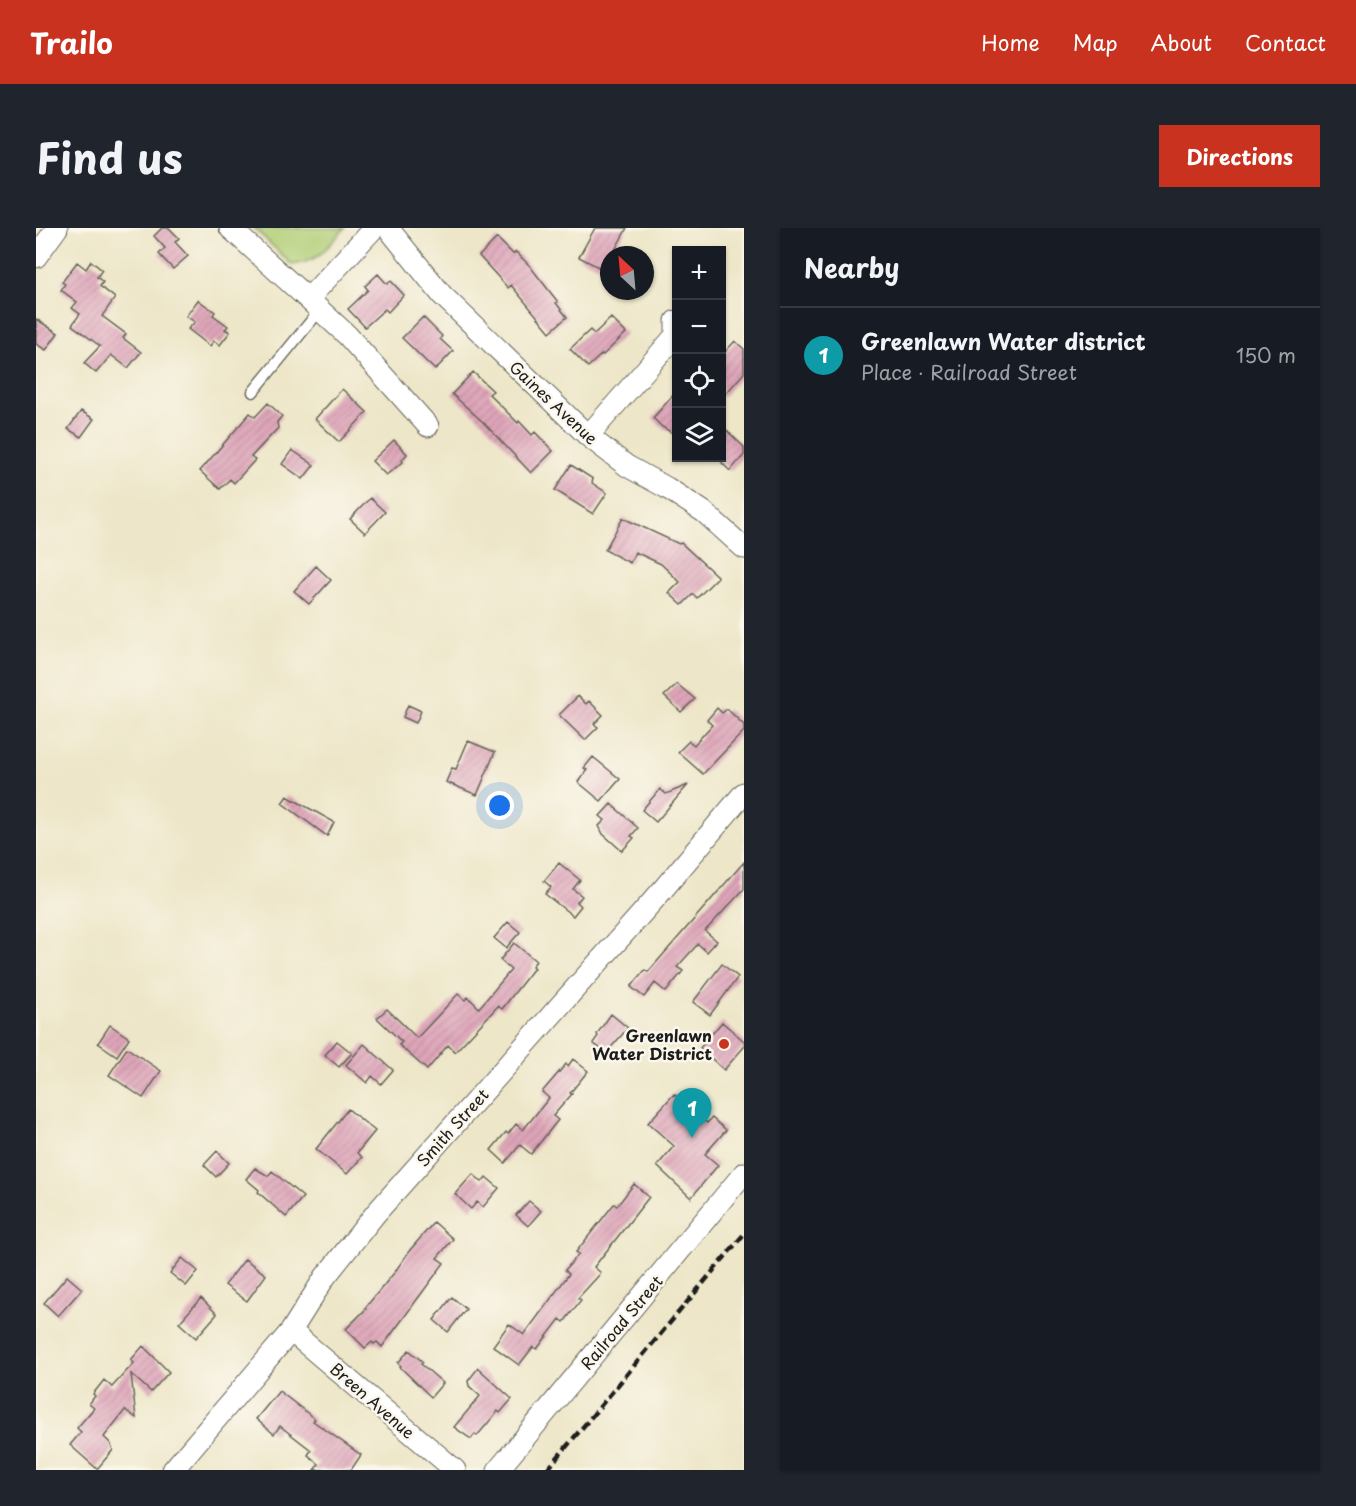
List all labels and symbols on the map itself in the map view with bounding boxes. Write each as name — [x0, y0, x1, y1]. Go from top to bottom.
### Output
north arrow — [600, 246, 654, 300]
street label: Gaines Avenue — [504, 355, 604, 450]
your location — [485, 791, 514, 820]
place label: Greenlawn Water District — [592, 1023, 712, 1065]
marker: Greenlawn Water District — [717, 1037, 731, 1051]
street label: Smith Street — [410, 1082, 494, 1171]
pin: 1 — [672, 1088, 712, 1138]
street label: Railroad Street — [574, 1269, 668, 1375]
street label: Breen Avenue — [325, 1356, 421, 1444]

